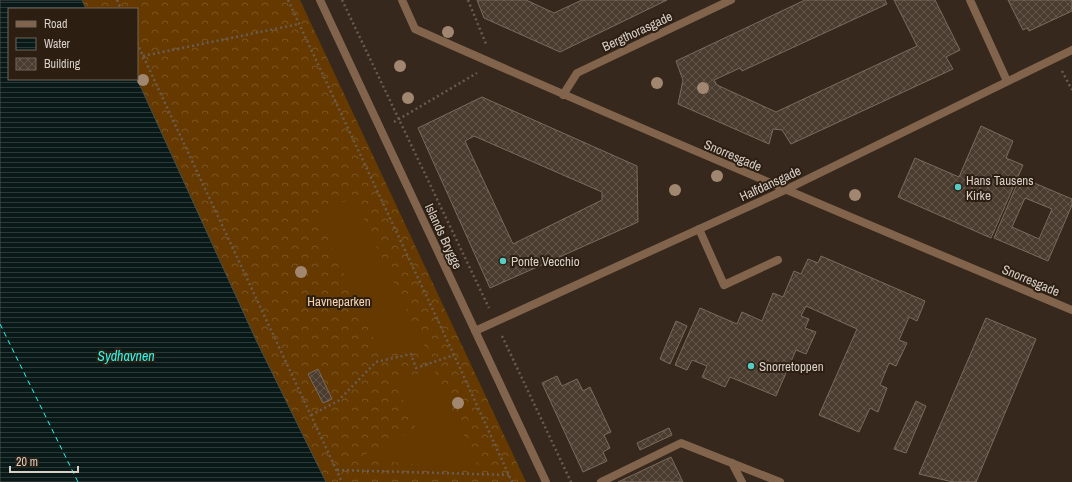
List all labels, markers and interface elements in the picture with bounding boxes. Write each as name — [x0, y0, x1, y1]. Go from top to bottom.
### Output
legend — [8, 8, 138, 80]
street label: Bergthorasgade — [599, 8, 675, 55]
text: Road — [44, 16, 68, 32]
text: Water — [44, 36, 71, 52]
text: Building — [44, 56, 81, 72]
street label: Snorresgade — [701, 136, 764, 175]
street label: Halfdansgade — [737, 162, 804, 205]
place label: Hans Tausens Kirke — [966, 172, 1034, 204]
marker: Hans Tausens Kirke — [953, 182, 963, 192]
street label: Islands Brygge — [421, 201, 466, 272]
place label: Ponte Vecchio — [511, 253, 580, 270]
marker: Ponte Vecchio — [498, 256, 508, 266]
street label: Snorresgade — [999, 261, 1062, 300]
park label: Havneparken — [307, 293, 371, 310]
water label: Sydhavnen — [97, 347, 155, 365]
place label: Snorretoppen — [759, 358, 824, 375]
marker: Snorretoppen — [746, 361, 756, 371]
scale bar — [10, 448, 78, 474]
text: 20 m — [16, 454, 38, 470]

